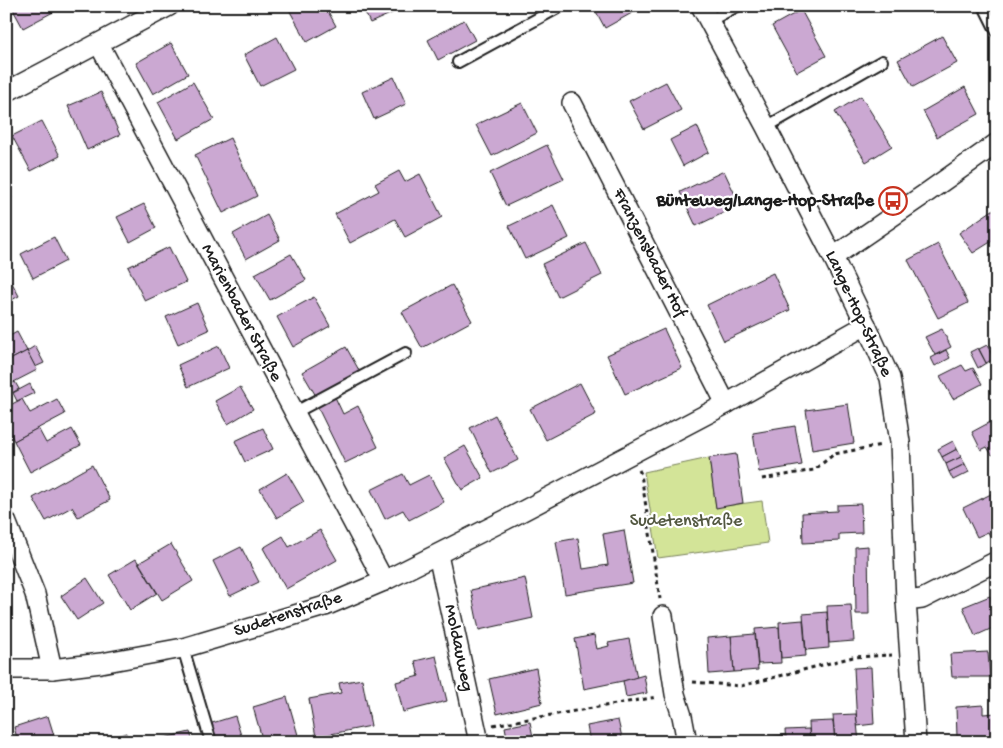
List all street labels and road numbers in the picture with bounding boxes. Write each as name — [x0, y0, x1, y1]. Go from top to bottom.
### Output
street label: Franzensbader Hof — [607, 184, 691, 322]
street label: Marienbader Straße — [196, 241, 286, 386]
street label: Lange-Hop-Straße — [820, 248, 897, 381]
street label: Sudetenstraße — [231, 587, 345, 642]
street label: Moldauweg — [439, 603, 477, 693]

